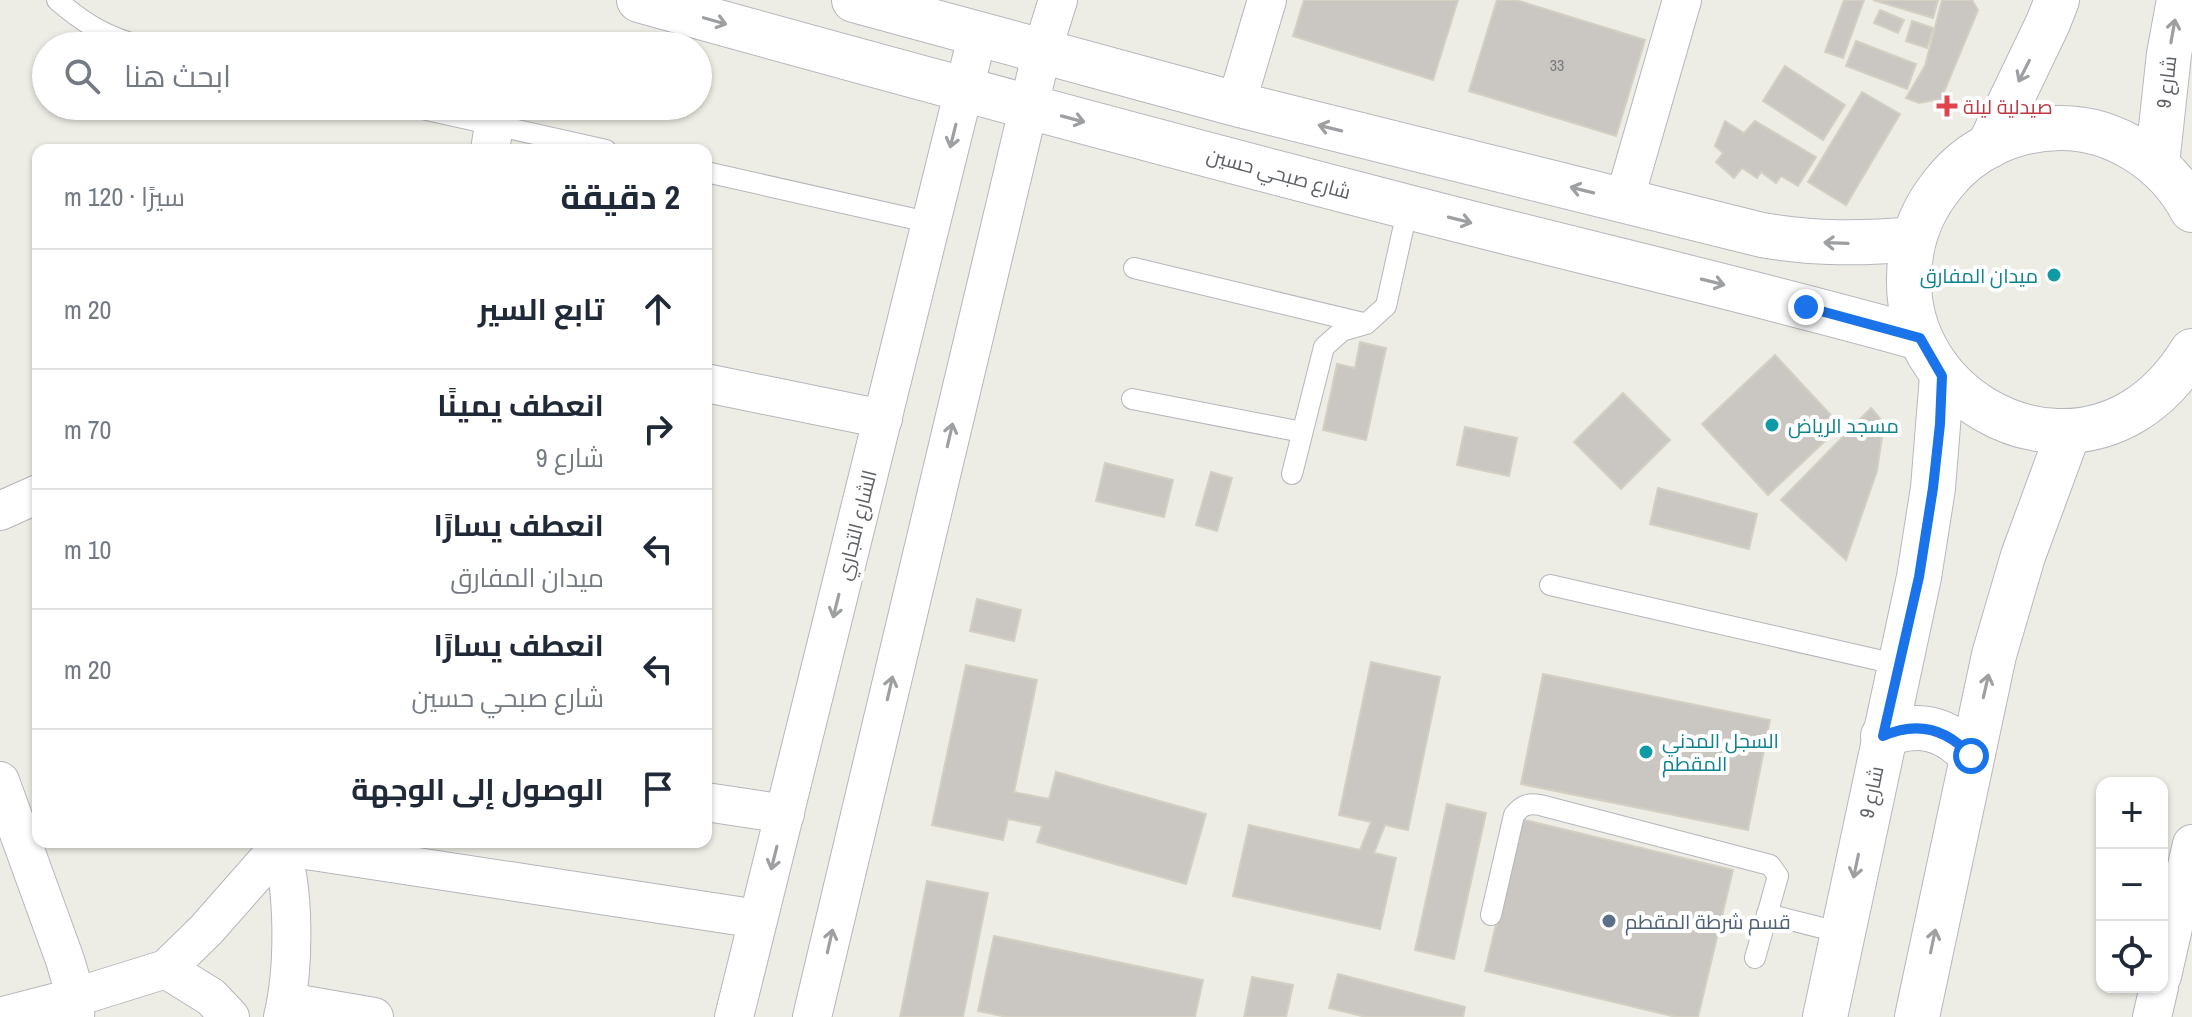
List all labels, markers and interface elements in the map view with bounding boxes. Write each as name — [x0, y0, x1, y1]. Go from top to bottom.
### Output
one-way arrow — [701, 14, 727, 29]
one-way arrow — [2167, 19, 2182, 45]
search box — [32, 32, 712, 120]
icon: search — [60, 54, 104, 98]
house number: 33 — [1550, 54, 1564, 76]
street label: شارع 9 — [2149, 54, 2184, 110]
text: ابحث هنا — [124, 56, 231, 96]
one-way arrow — [2016, 58, 2031, 82]
place label: صيدلية ليلة — [1963, 93, 2053, 120]
marker: صيدلية ليلة — [1938, 97, 1956, 115]
one-way arrow — [1060, 112, 1086, 127]
one-way arrow — [1317, 119, 1343, 134]
one-way arrow — [945, 123, 960, 149]
street label: شارع صبحي حسين — [1203, 141, 1354, 208]
text: 2 دقيقة — [561, 174, 680, 220]
text: سيرًا · 120 m — [64, 179, 185, 214]
one-way arrow — [1570, 182, 1595, 197]
one-way arrow — [1447, 214, 1473, 229]
one-way arrow — [1823, 236, 1850, 251]
place label: ميدان المفارق — [1920, 262, 2038, 289]
marker: ميدان المفارق — [2045, 266, 2063, 284]
one-way arrow — [1699, 276, 1725, 291]
icon: ahead — [636, 287, 680, 331]
text: تابع السير — [478, 289, 604, 329]
route end — [1788, 289, 1824, 325]
text: 20 m — [64, 292, 111, 327]
text: انعطف يمينًا — [437, 385, 604, 425]
icon: right — [636, 407, 680, 451]
text: 70 m — [64, 412, 111, 447]
place label: مسجد الرياض — [1788, 412, 1899, 439]
marker: مسجد الرياض — [1763, 416, 1781, 434]
one-way arrow — [944, 423, 959, 449]
text: شارع 9 — [536, 440, 604, 475]
street label: الشارع التجاري — [829, 467, 886, 584]
text: انعطف يسارًا — [434, 505, 604, 545]
icon: left — [636, 527, 680, 571]
text: 10 m — [64, 532, 111, 567]
text: ميدان المفارق — [450, 560, 604, 595]
one-way arrow — [828, 593, 843, 618]
text: انعطف يسارًا — [434, 625, 604, 665]
icon: left — [636, 647, 680, 691]
text: 20 m — [64, 652, 111, 687]
one-way arrow — [1979, 674, 1994, 700]
one-way arrow — [883, 676, 898, 702]
text: شارع صبحي حسين — [412, 680, 604, 715]
place label: السجل المدني المقطم — [1662, 727, 1779, 778]
route start — [1953, 738, 1989, 774]
marker: السجل المدني المقطم — [1637, 743, 1655, 761]
street label: شارع 9 — [1852, 764, 1891, 821]
icon: arrive — [636, 767, 680, 811]
text: الوصول إلى الوجهة — [351, 769, 604, 809]
map controls — [2096, 777, 2168, 993]
button: + — [2096, 777, 2168, 849]
one-way arrow — [765, 845, 780, 871]
button: − — [2096, 849, 2168, 921]
one-way arrow — [1848, 852, 1863, 878]
place label: قسم شرطة المقطم — [1625, 908, 1791, 936]
marker: قسم شرطة المقطم — [1600, 912, 1618, 930]
button: locate — [2096, 921, 2168, 993]
one-way arrow — [1926, 928, 1941, 954]
one-way arrow — [823, 929, 838, 955]

